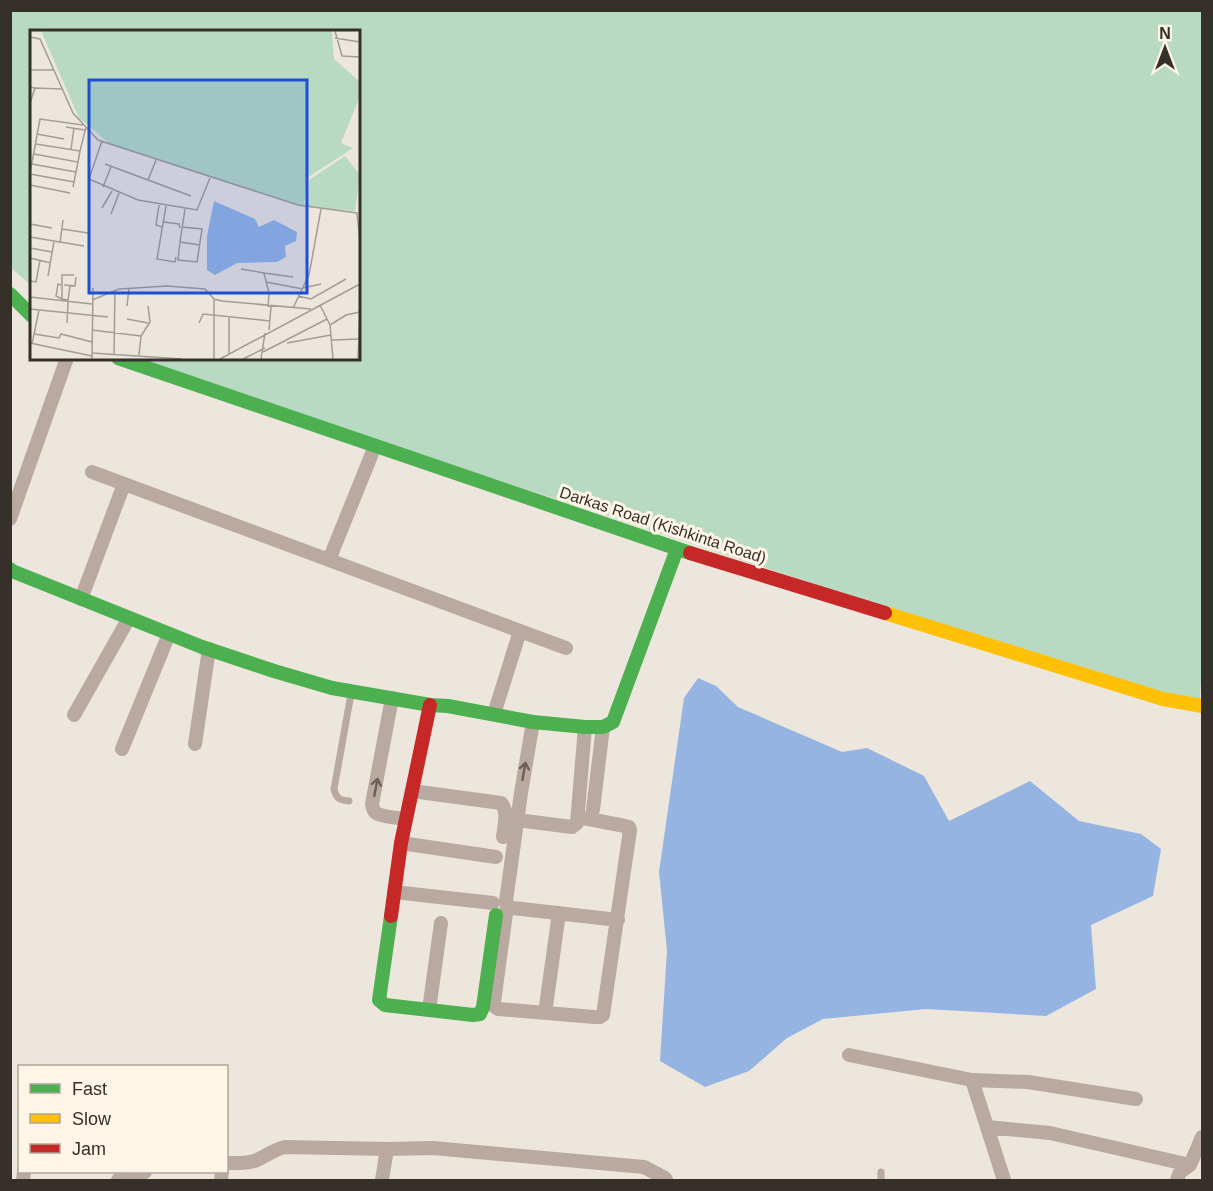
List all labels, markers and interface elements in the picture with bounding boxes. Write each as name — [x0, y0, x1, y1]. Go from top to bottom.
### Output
north arrow — [1135, 18, 1195, 78]
text: N — [1159, 25, 1171, 42]
inset map — [30, 30, 360, 360]
street label: Darkas Road (Kishkinta Road) — [558, 484, 768, 566]
one-way arrow — [519, 762, 530, 782]
one-way arrow — [371, 777, 382, 797]
legend — [18, 1065, 228, 1173]
text: Fast — [72, 1079, 107, 1099]
text: Slow — [72, 1109, 112, 1129]
text: Jam — [72, 1139, 106, 1159]

